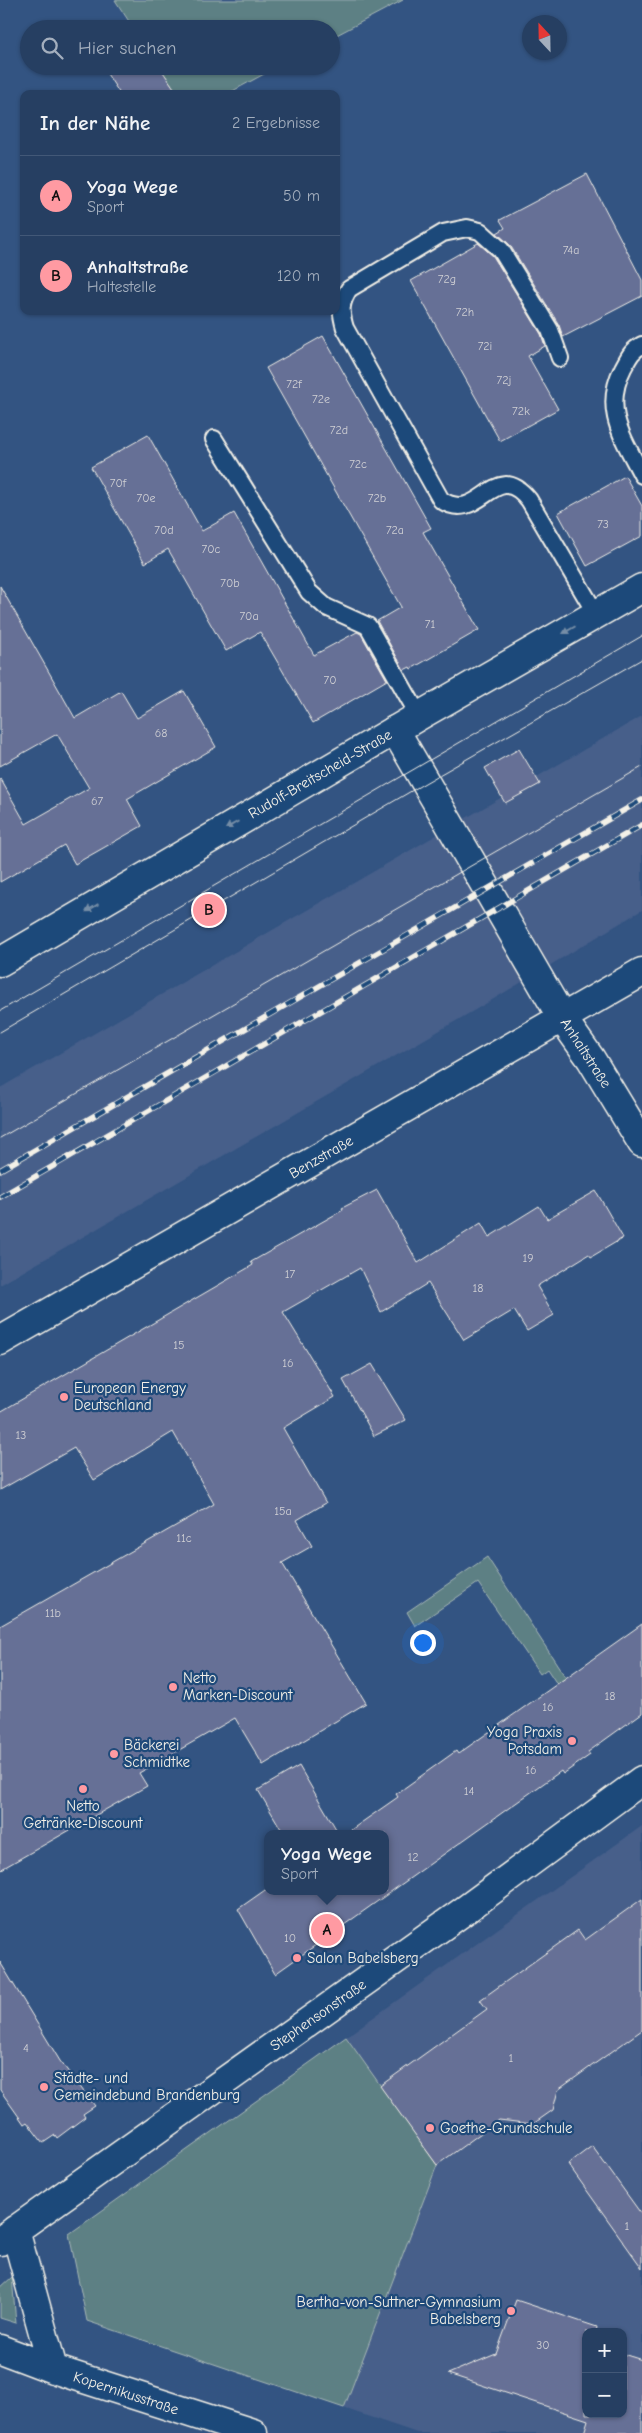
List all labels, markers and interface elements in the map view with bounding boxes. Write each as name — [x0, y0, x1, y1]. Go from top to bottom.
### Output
north arrow — [522, 15, 567, 60]
search box — [20, 20, 340, 75]
icon: search — [38, 34, 66, 62]
text: Hier suchen — [78, 37, 176, 59]
text: In der Nähe — [40, 111, 150, 135]
text: 2 Ergebnisse — [232, 114, 320, 132]
text: Yoga Wege — [87, 176, 178, 198]
text: A — [52, 187, 60, 205]
text: 50 m — [283, 187, 320, 205]
text: Sport — [87, 198, 124, 216]
house number: 74a — [563, 243, 579, 257]
text: Anhaltstraße — [87, 256, 188, 278]
text: B — [51, 267, 61, 285]
text: 120 m — [277, 267, 320, 285]
house number: 72g — [438, 272, 456, 286]
text: Haltestelle — [87, 278, 156, 296]
house number: 72h — [456, 305, 474, 319]
house number: 72i — [478, 339, 492, 353]
house number: 72j — [497, 373, 511, 387]
house number: 72f — [286, 377, 302, 391]
house number: 72e — [312, 392, 330, 406]
house number: 72k — [512, 404, 530, 418]
house number: 72d — [330, 423, 348, 437]
house number: 72c — [349, 457, 367, 471]
house number: 70f — [110, 476, 127, 490]
house number: 70e — [137, 491, 156, 505]
house number: 72b — [368, 491, 386, 505]
house number: 73 — [597, 517, 609, 531]
house number: 70d — [154, 523, 174, 537]
house number: 72a — [386, 523, 404, 537]
house number: 70c — [202, 542, 221, 556]
house number: 70b — [220, 576, 240, 590]
house number: 70a — [239, 609, 259, 623]
house number: 71 — [425, 617, 435, 631]
one-way arrow — [563, 625, 576, 634]
house number: 70 — [324, 673, 336, 687]
street label: Rudolf-Breitscheid-Straße — [245, 725, 395, 823]
house number: 68 — [155, 726, 167, 740]
house number: 67 — [91, 794, 103, 808]
one-way arrow — [225, 821, 238, 830]
pin: B — [193, 891, 225, 929]
one-way arrow — [85, 903, 98, 912]
street label: Anhaltstraße — [557, 1015, 616, 1092]
street label: Benzstraße — [286, 1131, 357, 1183]
house number: 19 — [522, 1251, 534, 1265]
house number: 17 — [285, 1267, 296, 1281]
house number: 18 — [473, 1281, 483, 1295]
house number: 15 — [173, 1338, 185, 1352]
house number: 16 — [282, 1356, 294, 1370]
place label: European Energy Deutschland — [74, 1379, 186, 1414]
marker: European Energy Deutschland — [58, 1391, 70, 1403]
house number: 13 — [16, 1428, 26, 1442]
house number: 15a — [274, 1504, 292, 1518]
house number: 11c — [176, 1531, 192, 1545]
house number: 11b — [45, 1606, 61, 1620]
your location — [410, 1630, 436, 1656]
place label: Netto Marken-Discount — [183, 1669, 293, 1704]
marker: Netto Marken-Discount — [167, 1681, 179, 1693]
house number: 18 — [605, 1689, 615, 1703]
house number: 16 — [542, 1700, 554, 1714]
place label: Yoga Praxis Potsdam — [487, 1723, 562, 1758]
marker: Yoga Praxis Potsdam — [566, 1735, 578, 1747]
place label: Bäckerei Schmidtke — [124, 1736, 191, 1771]
marker: Bäckerei Schmidtke — [108, 1748, 120, 1760]
house number: 16 — [525, 1763, 537, 1777]
marker: Netto Getränke-Discount — [77, 1783, 89, 1795]
house number: 14 — [464, 1784, 474, 1798]
place label: Netto Getränke-Discount — [23, 1797, 143, 1832]
popup — [264, 1830, 389, 1895]
text: Yoga Wege — [281, 1843, 372, 1865]
house number: 12 — [407, 1850, 419, 1864]
text: Sport — [281, 1865, 318, 1883]
pin: A — [311, 1911, 343, 1949]
house number: 10 — [284, 1931, 296, 1945]
place label: Salon Babelsberg — [307, 1949, 419, 1967]
marker: Salon Babelsberg — [291, 1952, 303, 1964]
street label: Stephensonstraße — [266, 1975, 370, 2055]
house number: 4 — [23, 2041, 29, 2055]
house number: 1 — [509, 2051, 514, 2065]
place label: Städte- und Gemeindebund Brandenburg — [54, 2069, 240, 2104]
marker: Städte- und Gemeindebund Brandenburg — [38, 2081, 50, 2093]
place label: Goethe-Grundschule — [440, 2119, 573, 2137]
marker: Goethe-Grundschule — [424, 2122, 436, 2134]
house number: 1 — [625, 2219, 630, 2233]
place label: Bertha-von-Suttner-Gymnasium Babelsberg — [297, 2293, 501, 2328]
marker: Bertha-von-Suttner-Gymnasium Babelsberg — [505, 2305, 517, 2317]
map controls — [582, 2328, 627, 2418]
button: + — [582, 2328, 627, 2373]
house number: 30 — [536, 2338, 550, 2352]
street label: Kopernikusstraße — [71, 2367, 182, 2419]
button: − — [582, 2373, 627, 2418]

